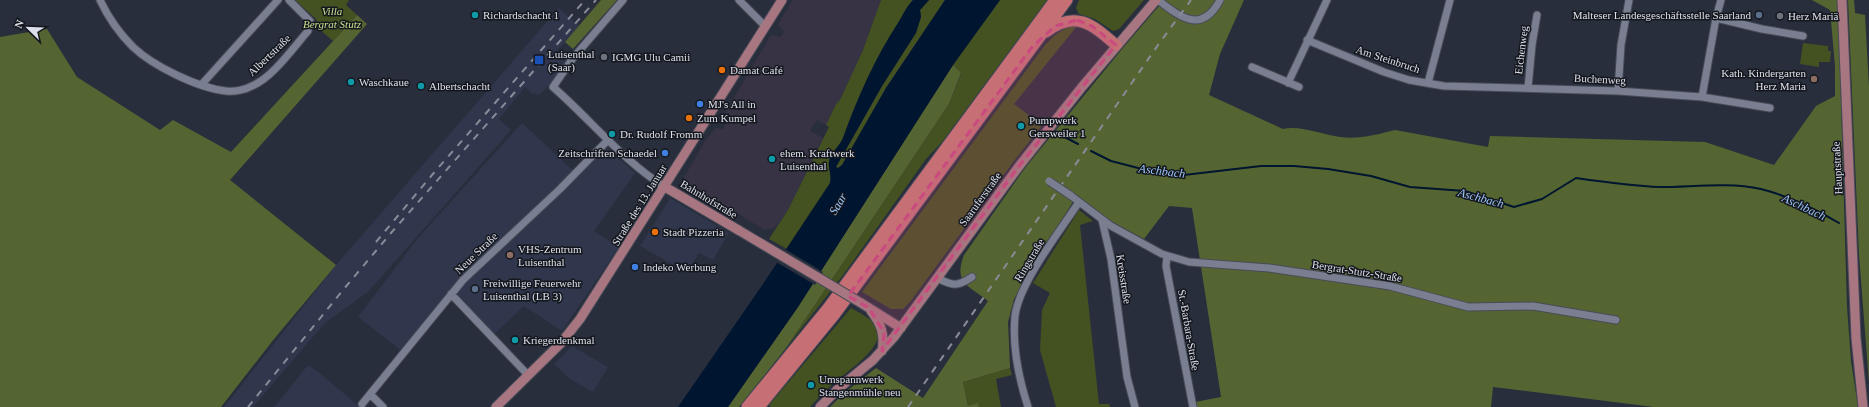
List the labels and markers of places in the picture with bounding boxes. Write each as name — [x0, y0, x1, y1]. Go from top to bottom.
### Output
place label: Richardschacht 1 — [483, 9, 559, 21]
place label: Malteser Landesgeschäftsstelle Saarland — [1573, 9, 1751, 21]
marker: Richardschacht 1 — [470, 10, 480, 20]
marker: Malteser Landesgeschäftsstelle Saarland — [1754, 10, 1764, 20]
place label: Herz Mariä — [1788, 10, 1839, 22]
marker: Herz Mariä — [1775, 11, 1785, 21]
place label: Luisenthal (Saar) — [548, 48, 594, 74]
place label: IGMG Ulu Camii — [612, 51, 690, 63]
marker: IGMG Ulu Camii — [599, 52, 609, 62]
marker: Luisenthal (Saar) — [533, 54, 545, 66]
place label: Damat Café — [730, 64, 783, 76]
marker: Damat Café — [717, 65, 727, 75]
place label: Kath. Kindergarten Herz Maria — [1721, 67, 1806, 92]
marker: Kath. Kindergarten Herz Maria — [1809, 74, 1819, 84]
place label: Waschkaue — [359, 76, 409, 88]
marker: Waschkaue — [346, 77, 356, 87]
place label: Albertschacht — [429, 80, 490, 92]
marker: Albertschacht — [416, 81, 426, 91]
place label: MJ's All in — [708, 98, 756, 110]
marker: MJ's All in — [695, 99, 705, 109]
place label: Zum Kumpel — [697, 112, 756, 124]
marker: Zum Kumpel — [684, 113, 694, 123]
place label: Pumpwerk Gersweiler 1 — [1029, 114, 1086, 139]
marker: Pumpwerk Gersweiler 1 — [1016, 121, 1026, 131]
place label: Dr. Rudolf Fromm — [620, 128, 703, 140]
marker: Dr. Rudolf Fromm — [607, 129, 617, 139]
place label: Zeitschriften Schaedel — [558, 147, 657, 159]
place label: ehem. Kraftwerk Luisenthal — [780, 147, 855, 172]
marker: Zeitschriften Schaedel — [660, 148, 670, 158]
marker: ehem. Kraftwerk Luisenthal — [767, 154, 777, 164]
place label: Stadt Pizzeria — [663, 226, 724, 238]
marker: Stadt Pizzeria — [650, 227, 660, 237]
place label: VHS-Zentrum Luisenthal — [518, 243, 582, 268]
marker: VHS-Zentrum Luisenthal — [505, 250, 515, 260]
place label: Indeko Werbung — [643, 261, 717, 273]
marker: Indeko Werbung — [630, 262, 640, 272]
place label: Freiwillige Feuerwehr Luisenthal (LB 3) — [483, 277, 581, 303]
marker: Freiwillige Feuerwehr Luisenthal (LB 3) — [470, 284, 480, 294]
place label: Kriegerdenkmal — [523, 334, 594, 346]
marker: Kriegerdenkmal — [510, 335, 520, 345]
place label: Umspannwerk Stangenmühle neu — [819, 373, 901, 398]
marker: Umspannwerk Stangenmühle neu — [806, 380, 816, 390]

